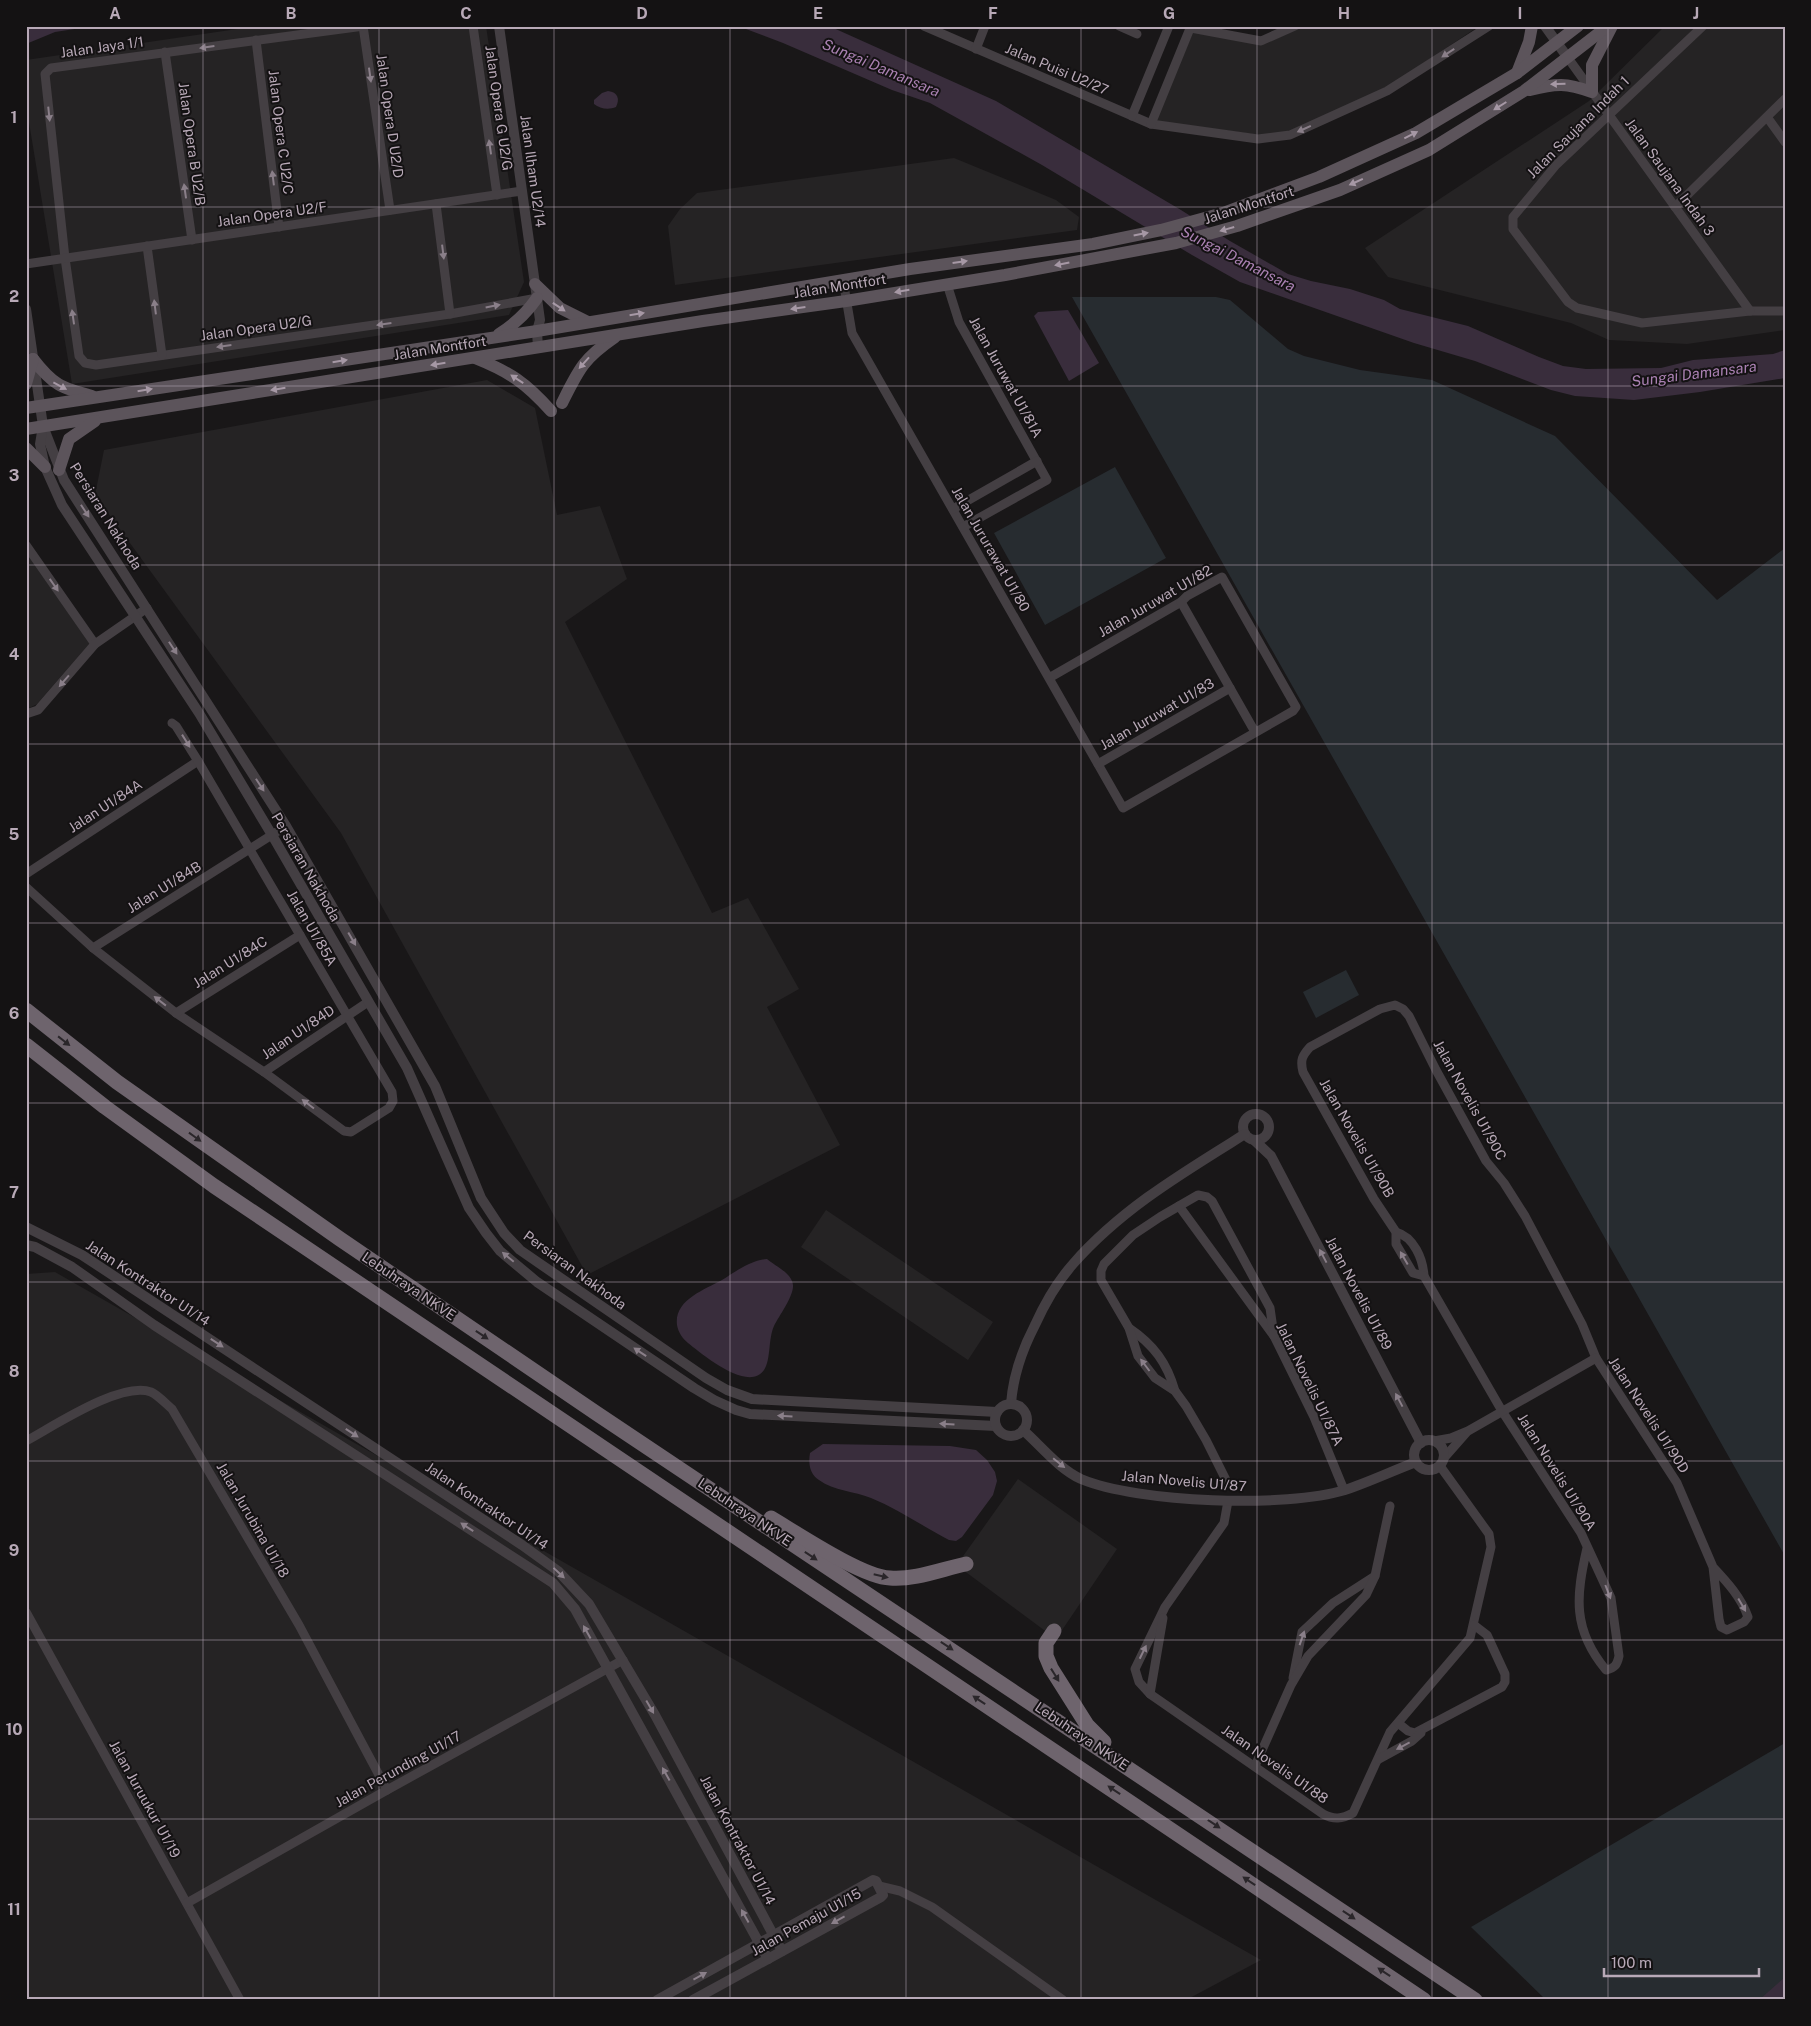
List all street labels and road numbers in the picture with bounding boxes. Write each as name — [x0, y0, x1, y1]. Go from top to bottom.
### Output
street label: Jalan Jaya 1/1 — [59, 33, 145, 61]
street label: Jalan Puisi U2/27 — [1003, 40, 1111, 98]
street label: Jalan Opera G U2/G — [482, 44, 516, 172]
street label: Jalan Opera D U2/D — [373, 53, 407, 179]
street label: Jalan Opera C U2/C — [265, 69, 297, 195]
street label: Jalan Saujana Indah 1 — [1524, 73, 1632, 181]
street label: Jalan Opera B U2/B — [175, 81, 209, 207]
street label: Jalan Ilham U2/14 — [517, 114, 549, 229]
street label: Jalan Saujana Indah 3 — [1622, 115, 1718, 239]
street label: Jalan Montfort — [1202, 183, 1296, 227]
street label: Jalan Opera U2/F — [216, 198, 328, 230]
street label: Jalan Montfort — [793, 271, 887, 301]
street label: Jalan Opera U2/G — [199, 312, 313, 344]
street label: Jalan Juruwat U1/81A — [966, 314, 1046, 440]
street label: Jalan Montfort — [393, 333, 487, 363]
street label: Persiaran Nakhoda — [67, 460, 145, 572]
street label: Jalan Jururawat U1/80 — [949, 484, 1033, 614]
street label: Jalan Juruwat U1/82 — [1095, 562, 1215, 640]
street label: Jalan Juruwat U1/83 — [1097, 675, 1217, 753]
street label: Jalan U1/84A — [65, 776, 145, 836]
street label: Persiaran Nakhoda — [268, 810, 344, 924]
street label: Jalan U1/84B — [124, 858, 204, 916]
street label: Jalan U1/85A — [284, 887, 340, 969]
street label: Jalan U1/84C — [190, 933, 270, 991]
street label: Jalan U1/84D — [258, 1002, 338, 1062]
street label: Jalan Novelis U1/90C — [1430, 1037, 1510, 1163]
street label: Jalan Novelis U1/90B — [1316, 1076, 1398, 1200]
street label: Persiaran Nakhoda — [521, 1227, 629, 1313]
street label: Jalan Novelis U1/89 — [1322, 1234, 1396, 1353]
street label: Jalan Kontraktor U1/14 — [83, 1237, 213, 1329]
street label: Lebuhraya NKVE — [359, 1249, 459, 1323]
street label: Jalan Novelis U1/87A — [1273, 1320, 1347, 1448]
street label: Jalan Novelis U1/90D — [1606, 1354, 1692, 1476]
street label: Jalan Novelis U1/90A — [1514, 1410, 1600, 1534]
street label: Jalan Kontraktor U1/14 — [423, 1459, 552, 1553]
street label: Jalan Jurubina U1/18 — [214, 1460, 292, 1580]
street label: Jalan Novelis U1/87 — [1121, 1468, 1247, 1494]
street label: Lebuhraya NKVE — [695, 1475, 795, 1549]
street label: Lebuhraya NKVE — [1032, 1699, 1132, 1773]
street label: Jalan Novelis U1/88 — [1219, 1721, 1331, 1807]
street label: Jalan Perunding U1/17 — [332, 1728, 464, 1810]
street label: Jalan Juruukur U1/19 — [106, 1738, 184, 1861]
street label: Jalan Kontraktor U1/14 — [697, 1772, 779, 1908]
street label: Jalan Pemaju U1/15 — [748, 1885, 864, 1959]

